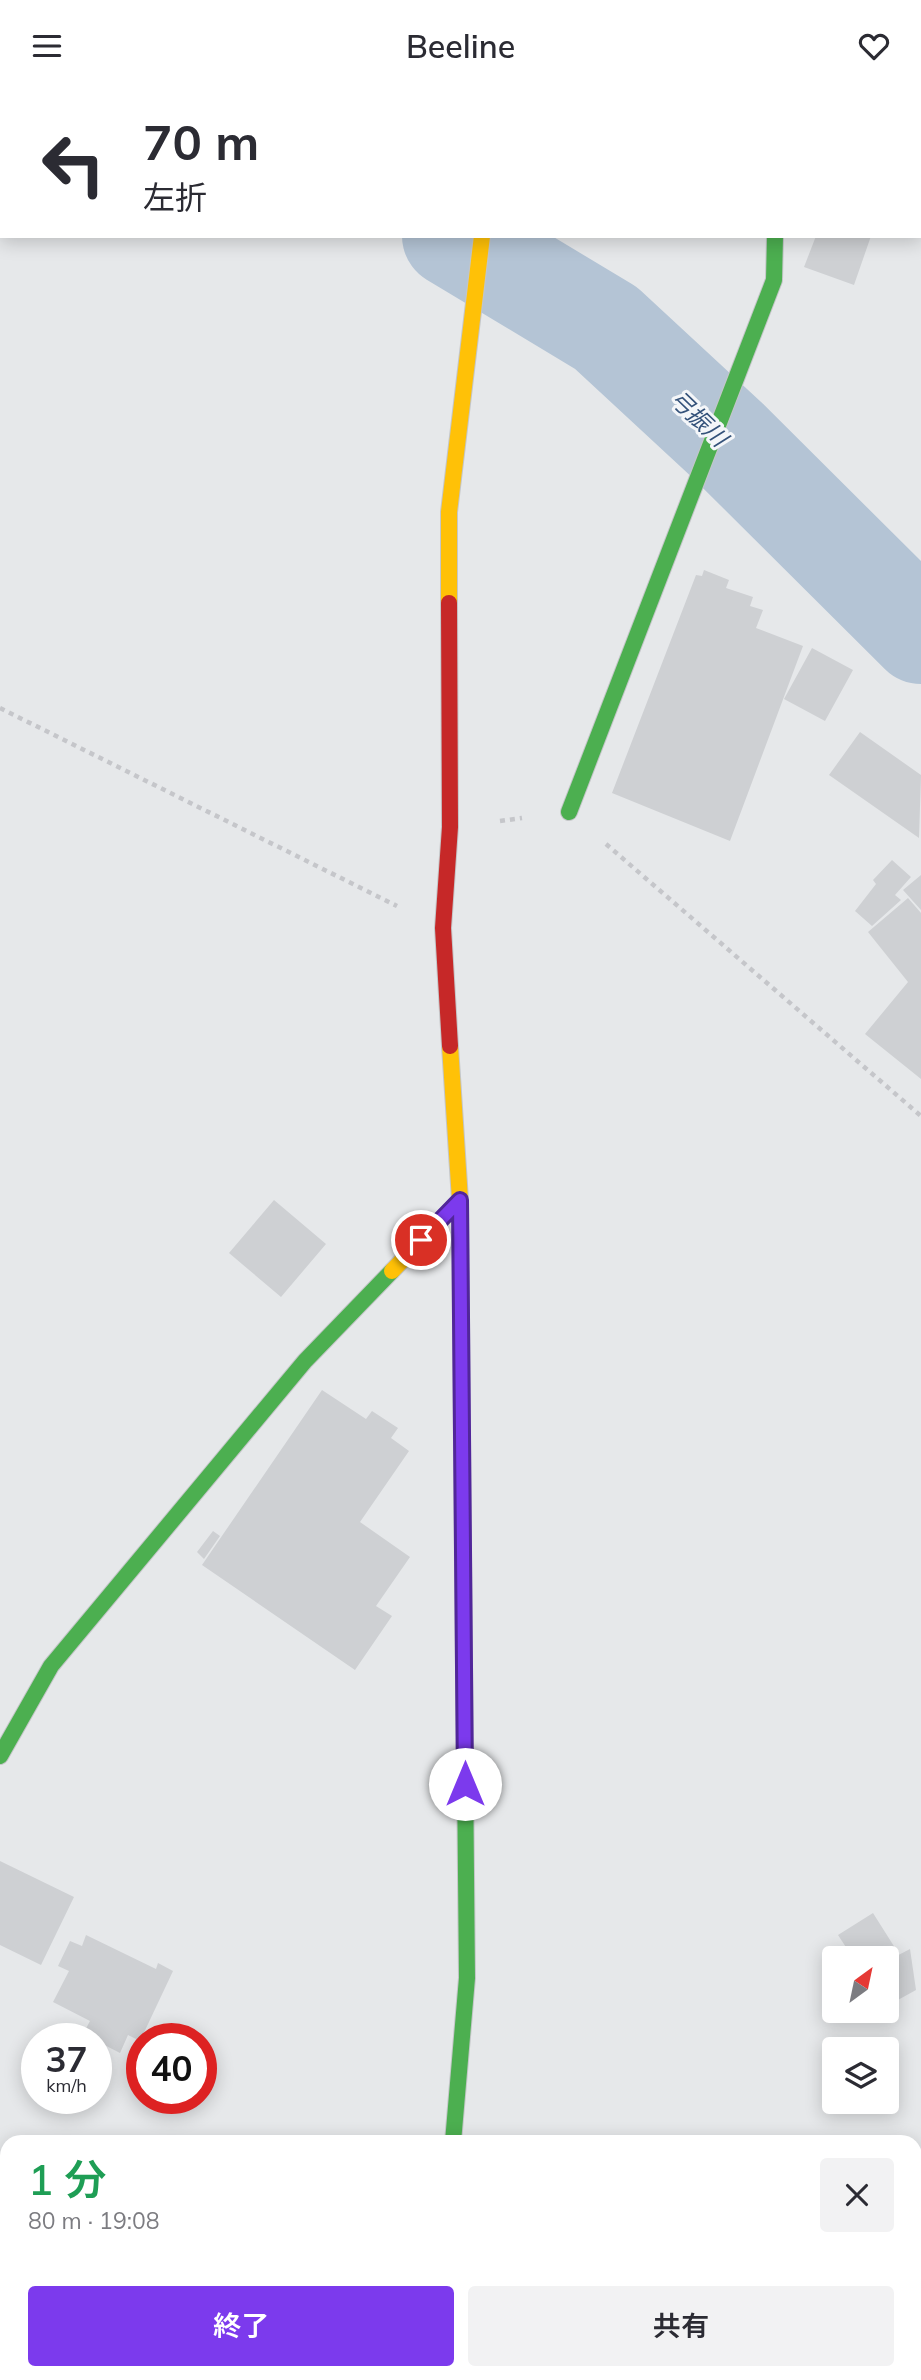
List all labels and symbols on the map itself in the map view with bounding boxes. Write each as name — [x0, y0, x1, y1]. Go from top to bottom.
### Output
water label: 弓振川 — [664, 384, 736, 454]
pin — [391, 1210, 451, 1270]
position arrow — [428, 1747, 502, 1821]
north arrow — [822, 1946, 900, 2023]
speed limit sign: 40 — [126, 2023, 217, 2114]

